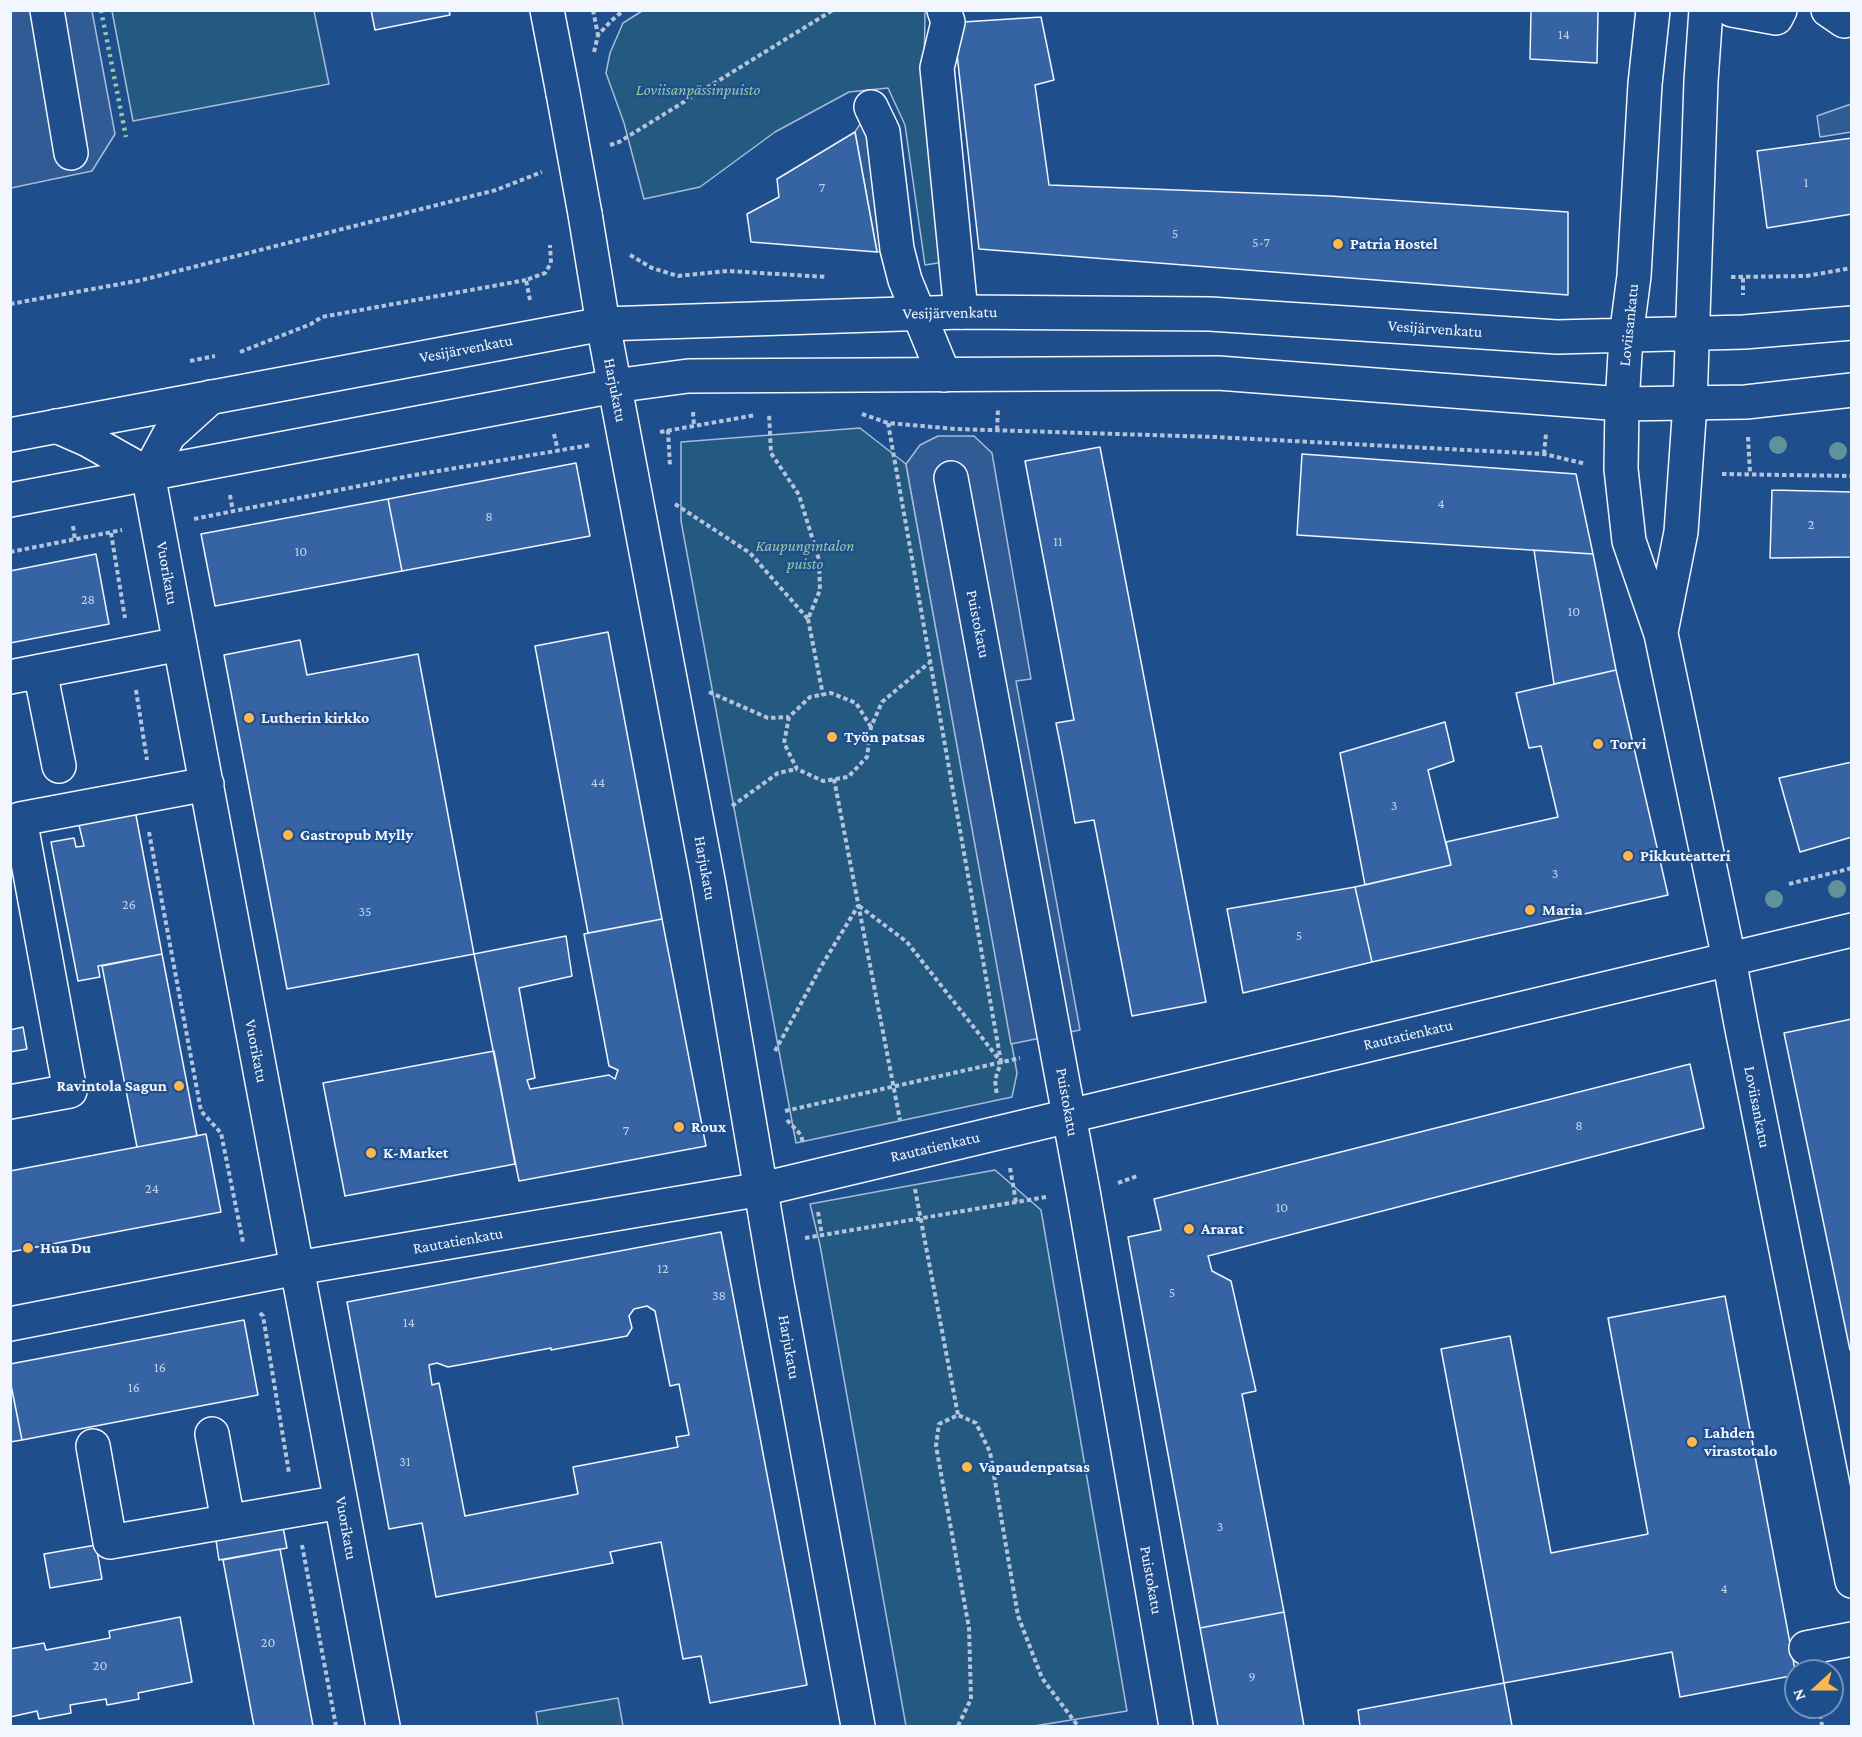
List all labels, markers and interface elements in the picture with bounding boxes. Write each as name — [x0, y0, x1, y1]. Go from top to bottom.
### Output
house number: 14 — [1558, 27, 1570, 43]
park label: Loviisanpässinpuisto — [636, 80, 760, 100]
house number: 1 — [1804, 175, 1808, 191]
house number: 7 — [819, 180, 825, 196]
house number: 5 — [1172, 226, 1178, 242]
place label: Patria Hostel — [1350, 234, 1438, 254]
house number: 5-7 — [1252, 235, 1270, 251]
marker: Patria Hostel — [1331, 237, 1345, 251]
street label: Loviisankatu — [1615, 283, 1643, 367]
street label: Vesijärvenkatu — [903, 303, 997, 323]
street label: Vesijärvenkatu — [1387, 316, 1483, 342]
street label: Vesijärvenkatu — [418, 331, 514, 367]
street label: Harjukatu — [599, 356, 631, 424]
house number: 4 — [1437, 496, 1445, 512]
house number: 8 — [485, 509, 493, 525]
house number: 2 — [1808, 517, 1814, 533]
house number: 11 — [1053, 534, 1063, 550]
park label: Kaupungintalon puisto — [756, 536, 854, 574]
street label: Vuorikatu — [152, 540, 182, 606]
house number: 10 — [295, 544, 307, 560]
street label: Puistokatu — [962, 588, 994, 660]
house number: 28 — [81, 592, 95, 608]
house number: 10 — [1568, 604, 1580, 620]
place label: Lutherin kirkko — [261, 708, 369, 728]
marker: Lutherin kirkko — [242, 711, 256, 725]
place label: Työn patsas — [844, 727, 925, 747]
marker: Työn patsas — [825, 730, 839, 744]
place label: Torvi — [1610, 734, 1646, 754]
marker: Torvi — [1591, 737, 1605, 751]
house number: 44 — [591, 775, 605, 791]
house number: 3 — [1391, 798, 1397, 814]
place label: Gastropub Mylly — [300, 825, 413, 845]
marker: Gastropub Mylly — [281, 828, 295, 842]
street label: Harjukatu — [690, 834, 720, 902]
place label: Pikkuteatteri — [1640, 846, 1731, 866]
marker: Pikkuteatteri — [1621, 849, 1635, 863]
house number: 3 — [1552, 866, 1558, 882]
house number: 26 — [122, 897, 136, 913]
place label: Maria — [1542, 900, 1583, 920]
marker: Maria — [1523, 903, 1537, 917]
house number: 35 — [358, 904, 372, 920]
house number: 5 — [1296, 928, 1302, 944]
street label: Rautatienkatu — [1361, 1015, 1455, 1055]
street label: Vuorikatu — [240, 1018, 272, 1084]
street label: Loviisankatu — [1740, 1065, 1774, 1149]
street label: Puistokatu — [1052, 1066, 1082, 1138]
place label: Ravintola Sagun — [56, 1076, 167, 1096]
marker: Ravintola Sagun — [172, 1079, 186, 1093]
place label: Roux — [691, 1117, 726, 1137]
house number: 8 — [1575, 1118, 1583, 1134]
marker: Roux — [672, 1120, 686, 1134]
house number: 7 — [623, 1123, 629, 1139]
street label: Rautatienkatu — [888, 1127, 982, 1167]
place label: K-Market — [383, 1143, 449, 1163]
marker: K-Market — [364, 1146, 378, 1160]
house number: 24 — [145, 1181, 159, 1197]
house number: 10 — [1276, 1200, 1288, 1216]
place label: Ararat — [1201, 1219, 1244, 1239]
marker: Ararat — [1182, 1222, 1196, 1236]
street label: Rautatienkatu — [411, 1224, 505, 1258]
place label: Hua Du — [40, 1238, 91, 1258]
marker: Hua Du — [21, 1241, 35, 1255]
house number: 12 — [657, 1261, 669, 1277]
house number: 5 — [1169, 1285, 1175, 1301]
house number: 38 — [712, 1288, 726, 1304]
street label: Harjukatu — [774, 1313, 804, 1381]
house number: 14 — [403, 1315, 415, 1331]
house number: 16 — [154, 1360, 166, 1376]
house number: 16 — [128, 1380, 140, 1396]
place label: Lahden virastotalo — [1704, 1423, 1777, 1461]
marker: Lahden virastotalo — [1685, 1435, 1699, 1449]
house number: 31 — [399, 1454, 411, 1470]
place label: Vapaudenpatsas — [979, 1457, 1090, 1477]
marker: Vapaudenpatsas — [960, 1460, 974, 1474]
street label: Vuorikatu — [331, 1495, 361, 1561]
house number: 3 — [1217, 1519, 1223, 1535]
street label: Puistokatu — [1136, 1544, 1166, 1616]
house number: 4 — [1720, 1581, 1728, 1597]
house number: 20 — [261, 1635, 275, 1651]
house number: 20 — [93, 1658, 107, 1674]
north arrow — [1784, 1659, 1844, 1719]
house number: 9 — [1248, 1669, 1256, 1685]
text: N — [1789, 1687, 1808, 1703]

